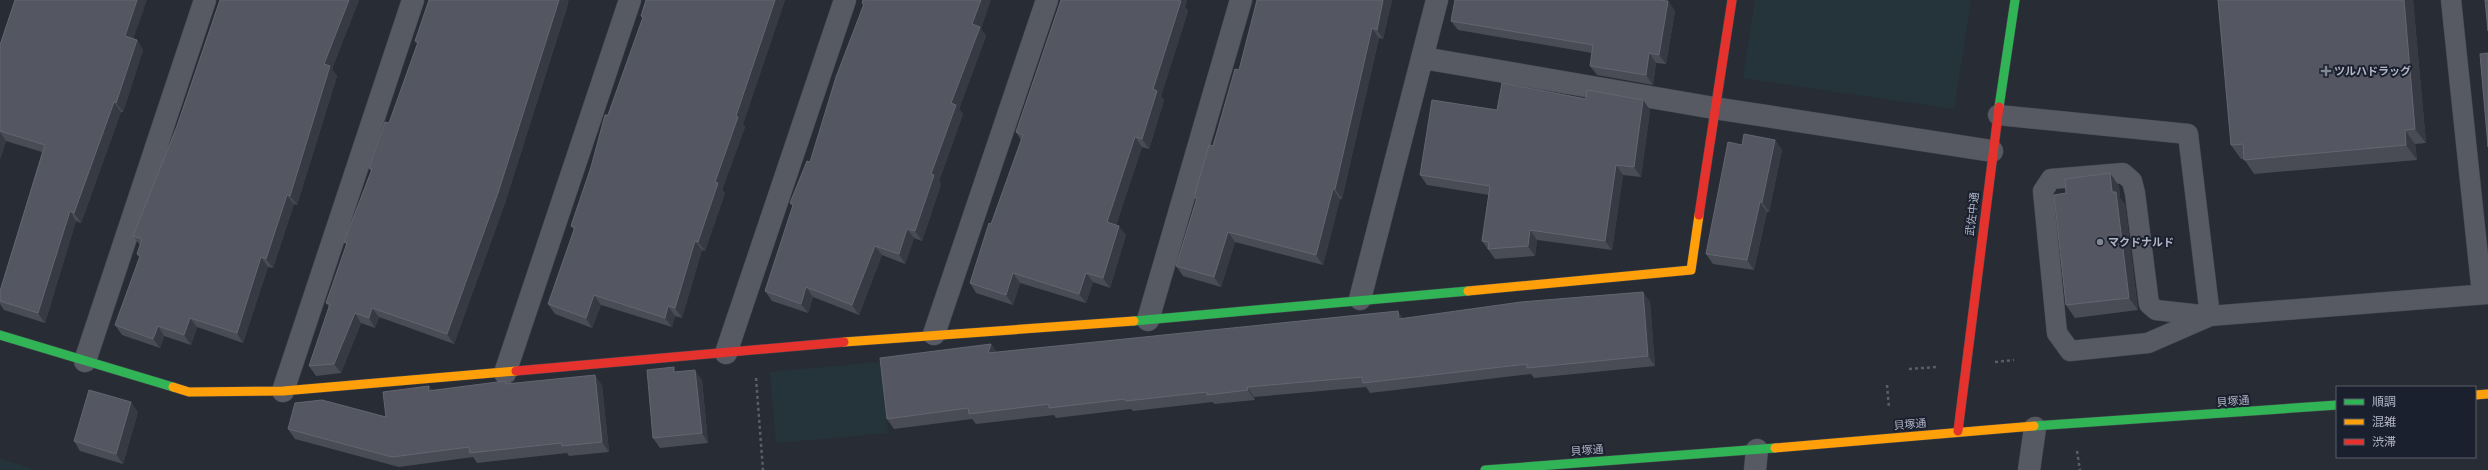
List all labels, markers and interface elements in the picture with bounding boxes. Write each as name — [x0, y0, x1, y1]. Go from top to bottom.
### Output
place label: ツルハドラッグ — [2334, 65, 2411, 78]
marker: ツルハドラッグ — [2321, 66, 2331, 76]
street label: 武佐中通 — [1963, 191, 1982, 237]
place label: マクドナルド — [2108, 236, 2174, 249]
marker: マクドナルド — [2095, 237, 2105, 247]
legend — [2336, 386, 2476, 458]
street label: 貝塚通 — [2216, 394, 2250, 409]
text: 順調 — [2372, 395, 2396, 409]
text: 混雑 — [2372, 415, 2396, 429]
street label: 貝塚通 — [1893, 417, 1927, 432]
text: 渋滞 — [2372, 435, 2396, 449]
street label: 貝塚通 — [1570, 443, 1604, 458]

